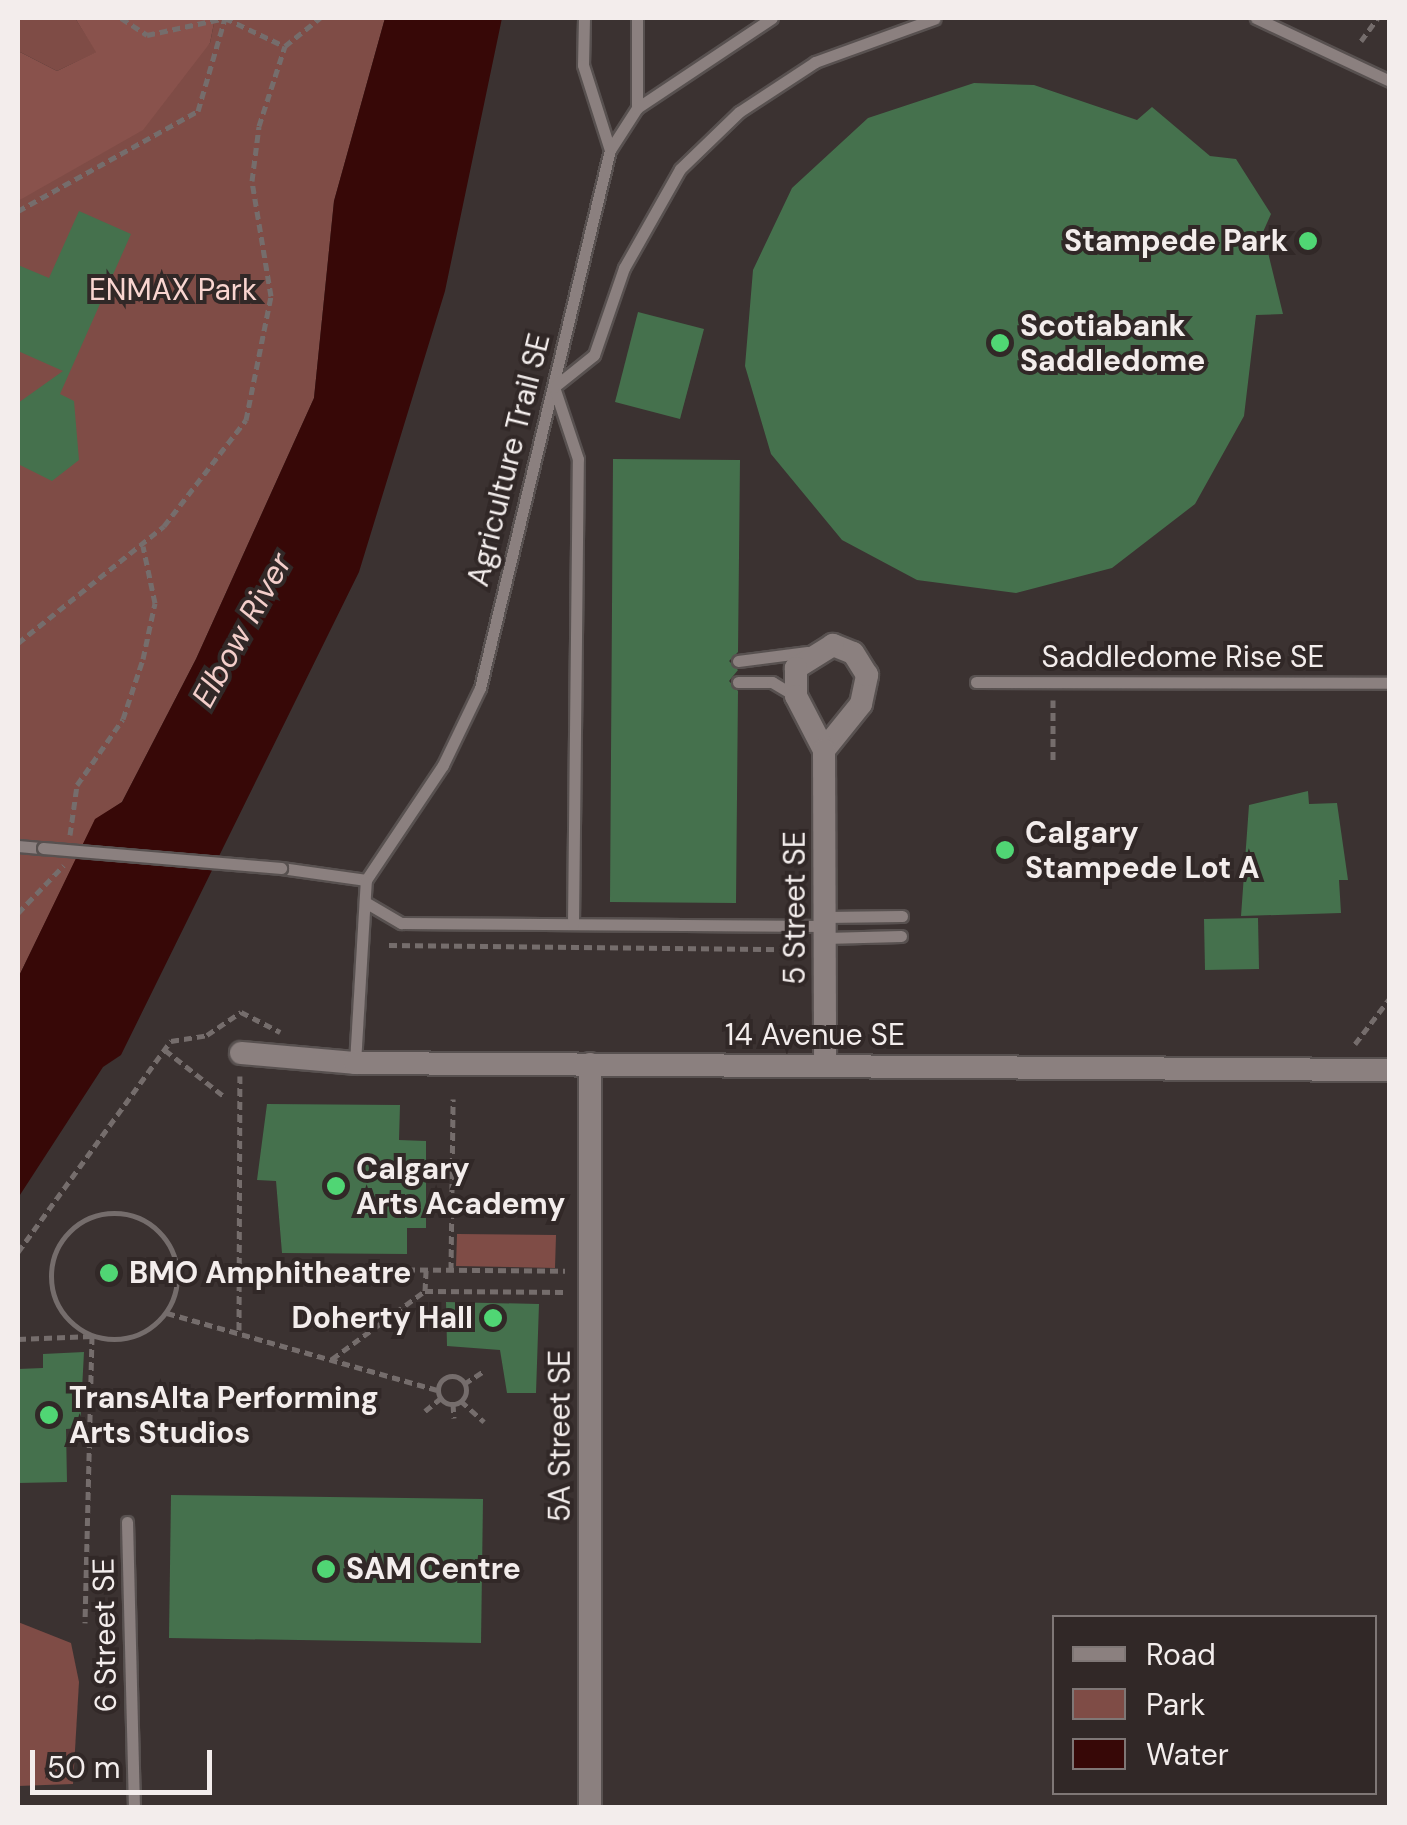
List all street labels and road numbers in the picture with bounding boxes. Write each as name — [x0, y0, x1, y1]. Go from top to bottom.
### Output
street label: Agriculture Trail SE — [460, 330, 558, 590]
street label: Saddledome Rise SE — [1042, 639, 1324, 675]
street label: 5 Street SE — [777, 831, 813, 985]
street label: 14 Avenue SE — [725, 1017, 905, 1053]
street label: 5A Street SE — [542, 1350, 578, 1522]
street label: 6 Street SE — [86, 1558, 124, 1712]

